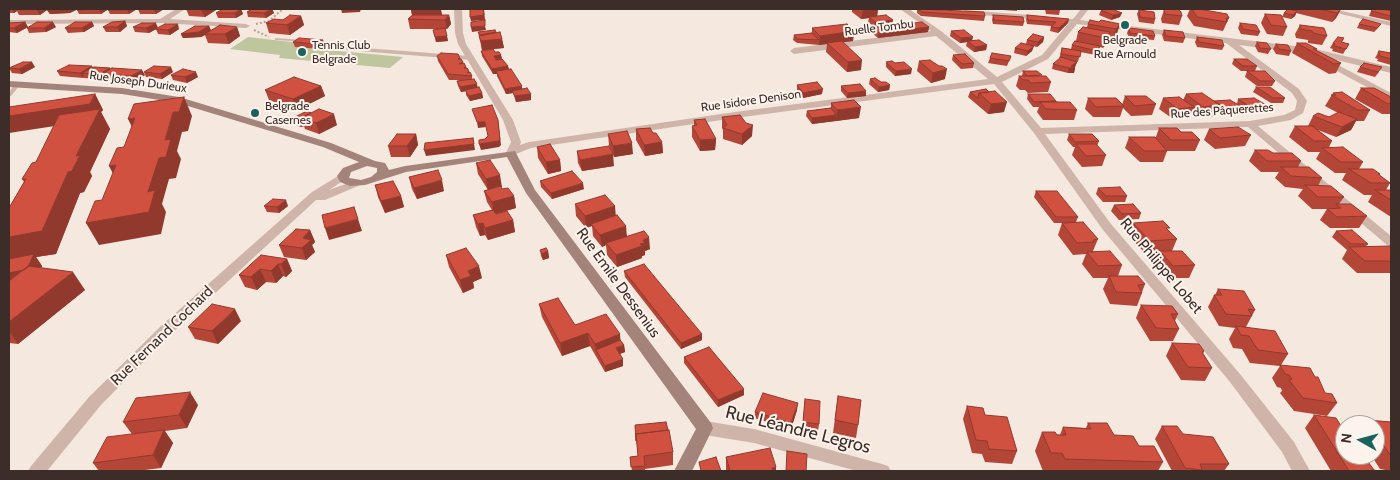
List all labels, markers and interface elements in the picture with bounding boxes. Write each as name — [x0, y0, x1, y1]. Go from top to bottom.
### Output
street label: Ruelle Tombu — [844, 17, 914, 39]
marker: Belgrade Rue Arnould — [1119, 19, 1131, 31]
place label: Belgrade Rue Arnould — [1094, 33, 1156, 61]
place label: Tennis Club Belgrade — [312, 38, 370, 66]
marker: Tennis Club Belgrade — [296, 46, 308, 58]
street label: Rue Joseph Durieux — [88, 68, 188, 96]
street label: Rue Isidore Denison — [700, 87, 802, 115]
place label: Belgrade Casernes — [265, 99, 311, 127]
street label: Rue des Pâquerettes — [1170, 100, 1274, 122]
marker: Belgrade Casernes — [249, 107, 261, 119]
street label: Rue Philippe Lobet — [1116, 215, 1206, 317]
street label: Rue Emile Dessenius — [572, 225, 664, 341]
street label: Rue Fernand Cochard — [107, 283, 217, 389]
street label: Rue Léandre Legros — [723, 402, 873, 458]
north arrow — [1335, 415, 1385, 465]
text: N — [1337, 432, 1356, 444]

